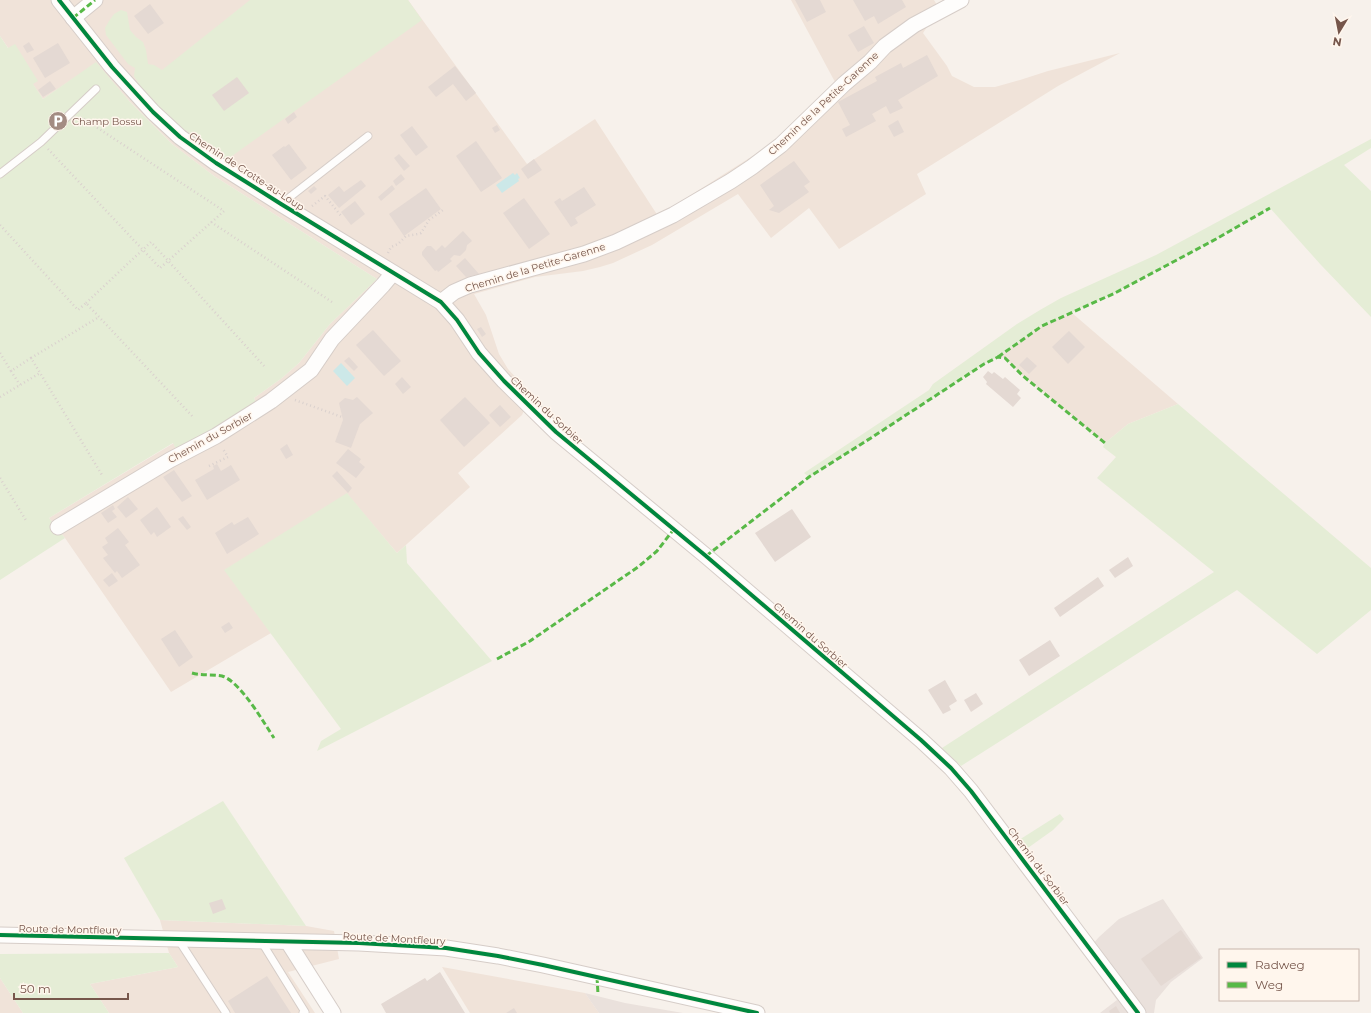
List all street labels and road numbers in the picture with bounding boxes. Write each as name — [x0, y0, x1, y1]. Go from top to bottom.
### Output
street label: Chemin de la Petite-Garenne — [766, 49, 881, 158]
street label: Chemin de Crotte-au-Loup — [187, 129, 307, 214]
street label: Chemin de la Petite-Garenne — [463, 240, 607, 295]
street label: Chemin du Sorbier — [508, 373, 586, 447]
street label: Chemin du Sorbier — [166, 409, 255, 466]
street label: Chemin du Sorbier — [771, 599, 851, 671]
street label: Chemin du Sorbier — [1005, 825, 1072, 908]
street label: Route de Montfleury — [18, 922, 122, 937]
street label: Route de Montfleury — [342, 929, 446, 948]

